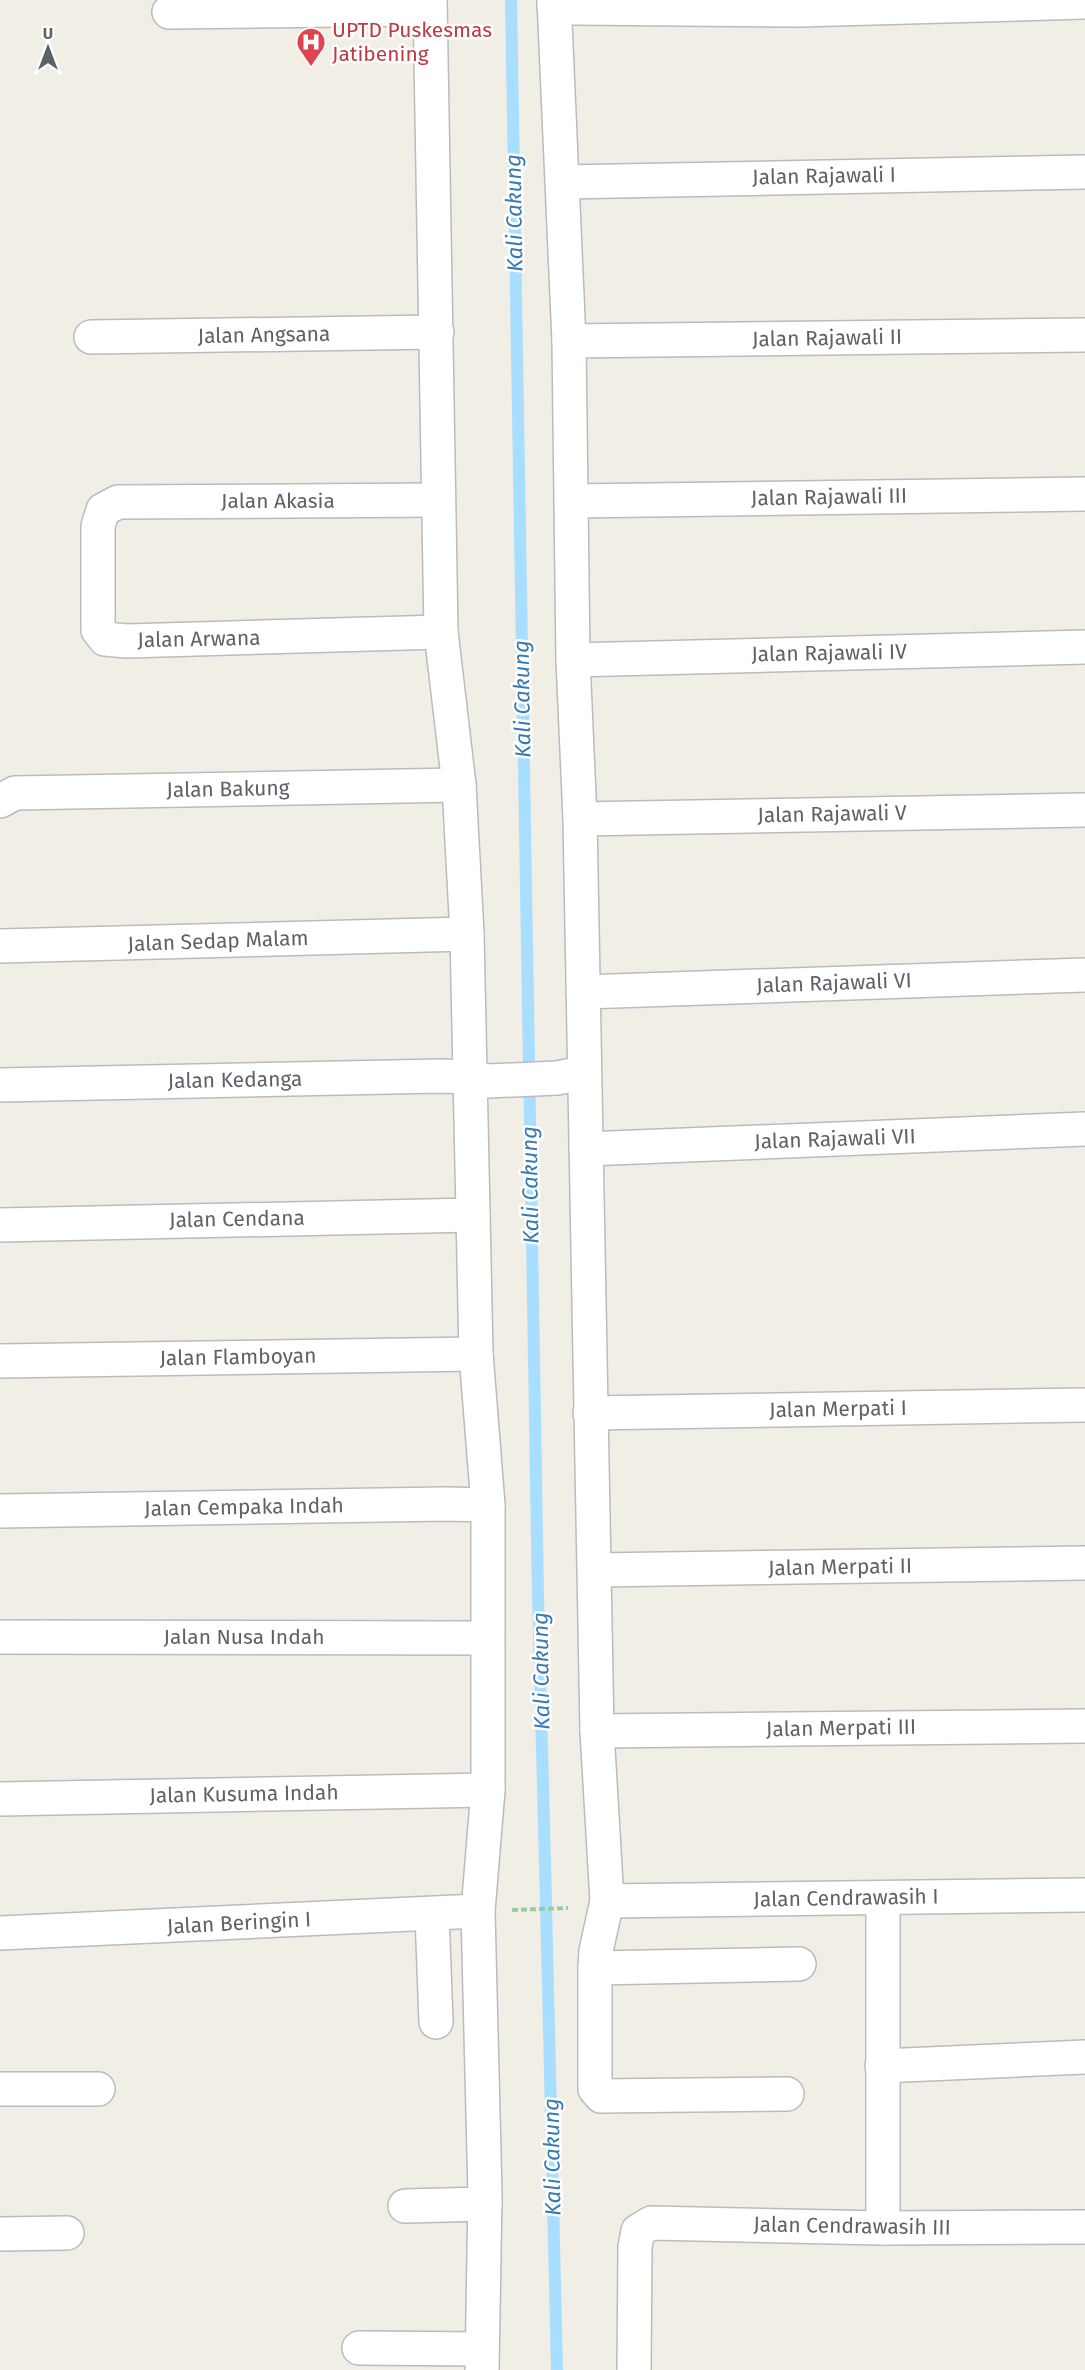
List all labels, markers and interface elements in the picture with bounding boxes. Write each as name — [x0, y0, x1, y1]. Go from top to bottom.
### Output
place label: UPTD Puskesmas Jatibening — [332, 17, 492, 67]
north arrow — [18, 18, 78, 78]
text: U — [43, 24, 53, 43]
hospital icon: UPTD Puskesmas Jatibening — [295, 26, 327, 68]
water label: Kali Cakung — [499, 154, 529, 272]
street label: Jalan Rajawali I — [752, 162, 896, 190]
street label: Jalan Angsana — [197, 321, 331, 349]
street label: Jalan Rajawali II — [752, 324, 902, 352]
street label: Jalan Rajawali III — [751, 483, 907, 511]
street label: Jalan Akasia — [221, 488, 335, 514]
street label: Jalan Arwana — [137, 625, 261, 653]
street label: Jalan Rajawali IV — [751, 639, 907, 667]
water label: Kali Cakung — [507, 640, 537, 758]
street label: Jalan Bakung — [166, 775, 290, 803]
street label: Jalan Rajawali V — [757, 800, 907, 828]
street label: Jalan Sedap Malam — [127, 925, 309, 957]
street label: Jalan Rajawali VI — [756, 967, 912, 999]
street label: Jalan Kedanga — [167, 1066, 303, 1094]
street label: Jalan Rajawali VII — [754, 1123, 916, 1155]
water label: Kali Cakung — [515, 1126, 545, 1244]
street label: Jalan Cendana — [169, 1205, 305, 1233]
street label: Jalan Flamboyan — [159, 1343, 317, 1371]
street label: Jalan Merpati I — [769, 1395, 907, 1423]
street label: Jalan Cempaka Indah — [144, 1492, 344, 1522]
street label: Jalan Merpati II — [768, 1553, 912, 1581]
water label: Kali Cakung — [526, 1612, 556, 1730]
street label: Jalan Nusa Indah — [164, 1624, 324, 1650]
street label: Jalan Merpati III — [766, 1714, 916, 1742]
street label: Jalan Kusuma Indah — [149, 1779, 339, 1809]
street label: Jalan Cendrawasih I — [753, 1883, 939, 1913]
street label: Jalan Beringin I — [166, 1906, 312, 1940]
water label: Kali Cakung — [537, 2098, 567, 2216]
street label: Jalan Cendrawasih III — [753, 2211, 951, 2241]

